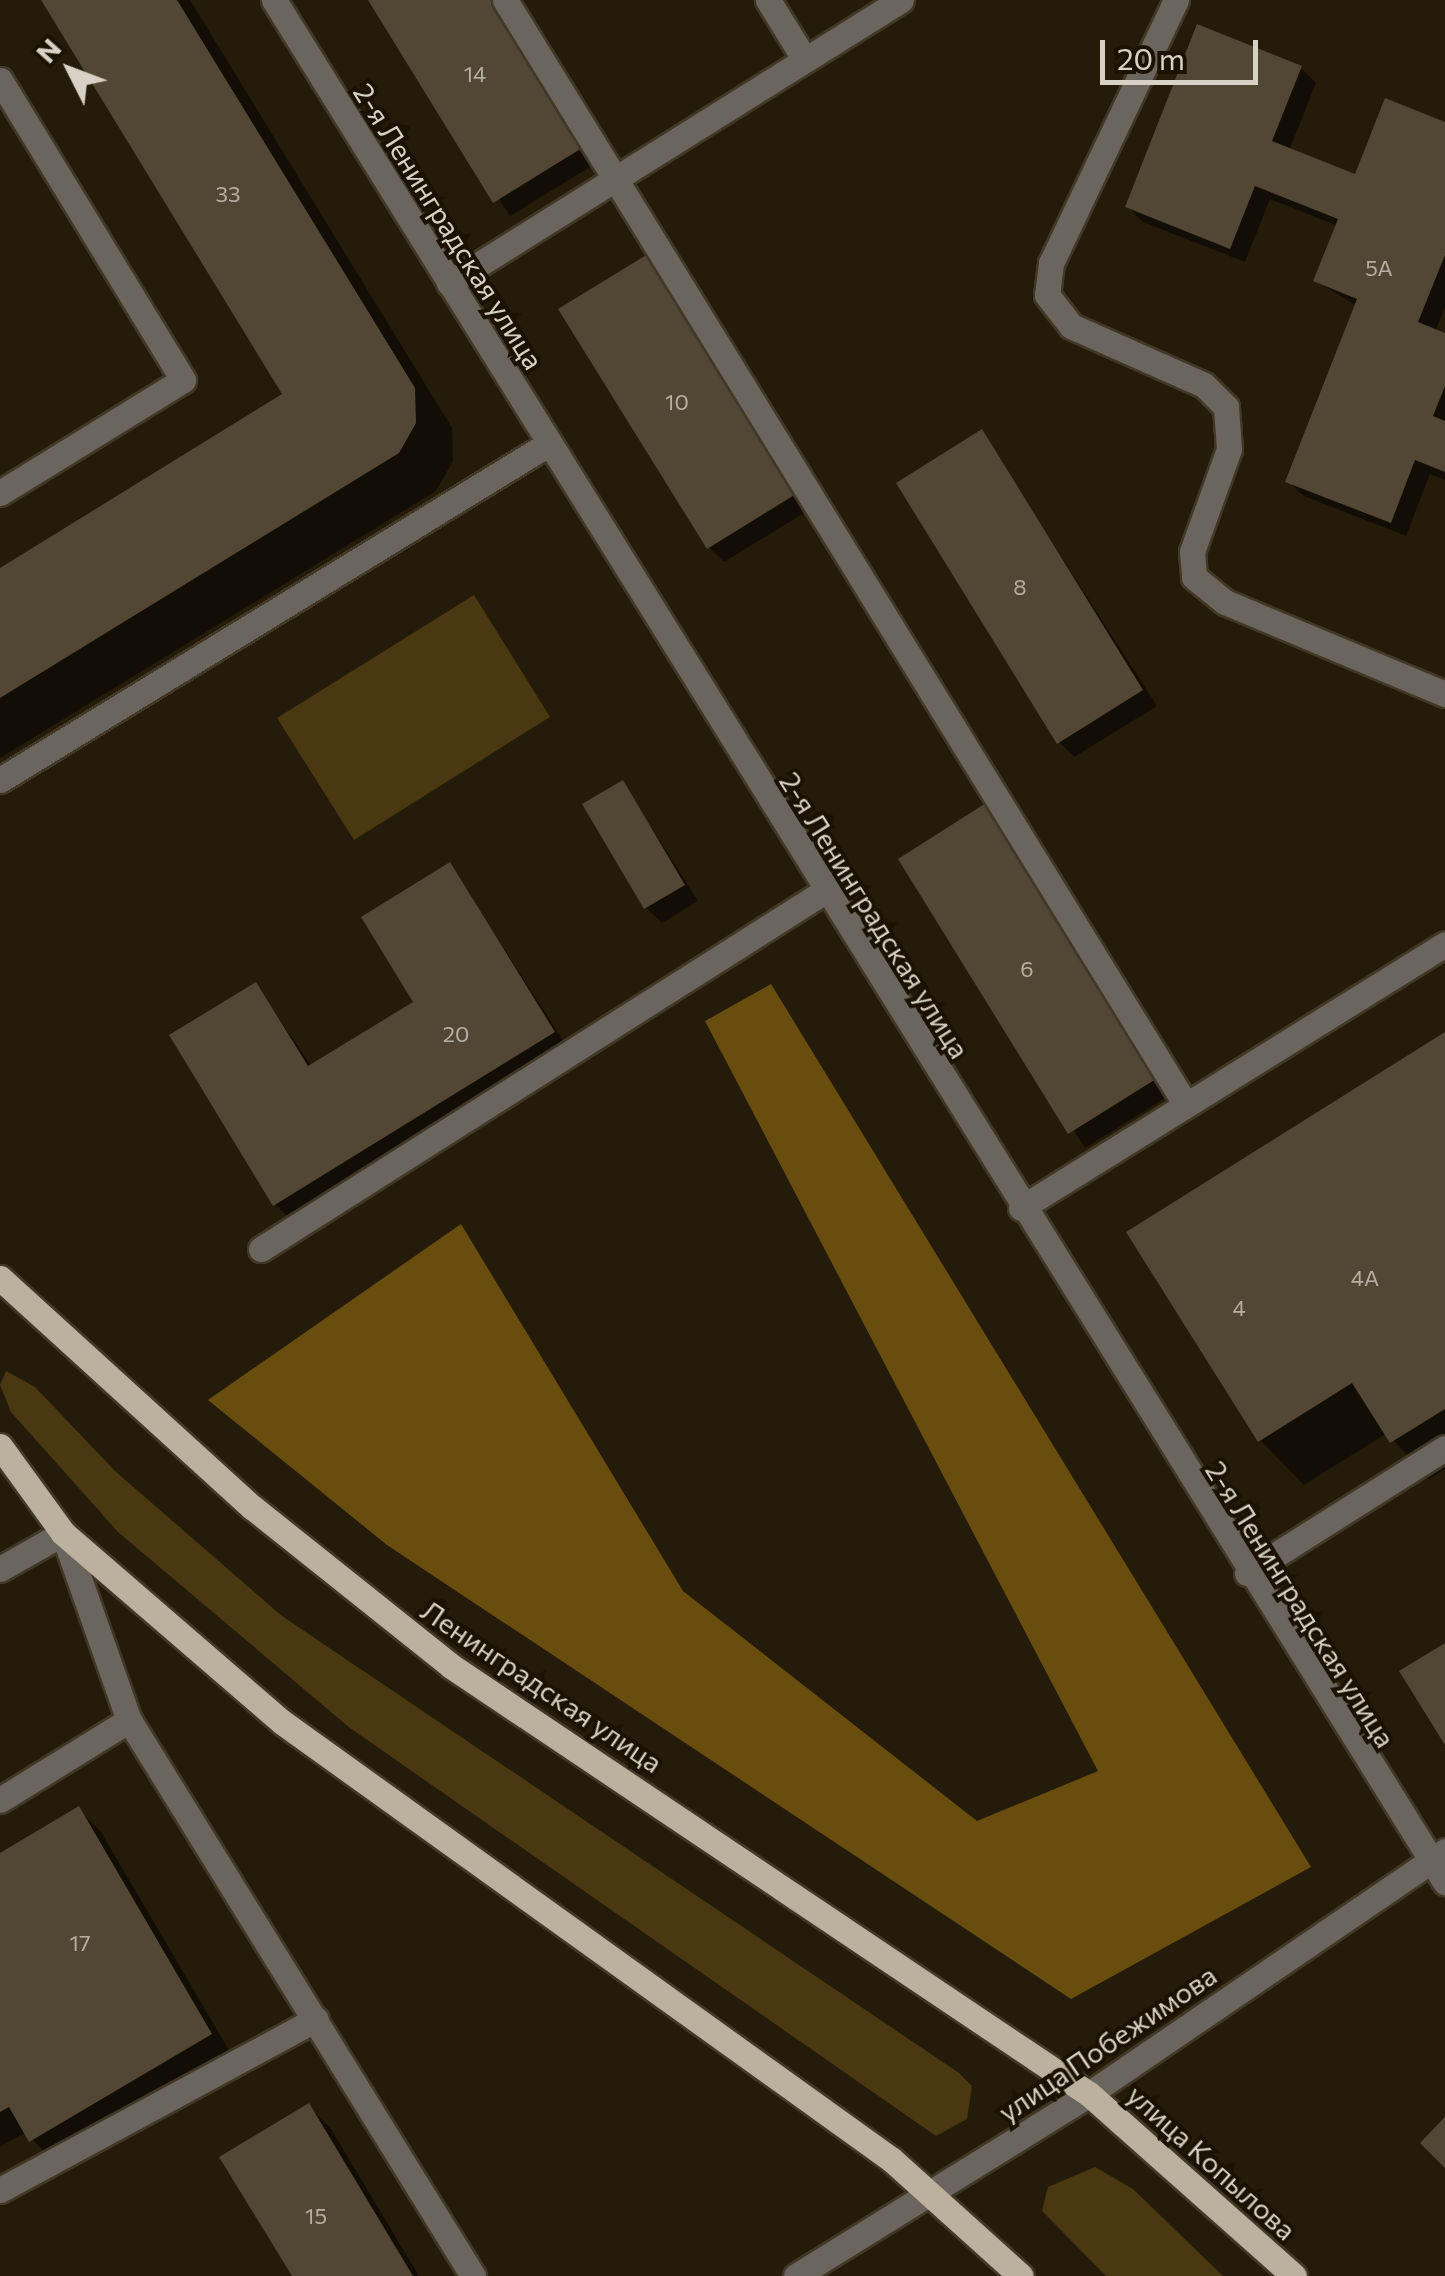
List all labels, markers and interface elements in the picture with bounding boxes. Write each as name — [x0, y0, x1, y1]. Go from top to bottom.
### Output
north arrow — [20, 20, 120, 120]
scale bar — [1105, 20, 1262, 82]
text: N — [28, 31, 67, 69]
text: 20 m — [1117, 39, 1185, 76]
house number: 14 — [464, 61, 486, 87]
street label: 2-я Ленинградская улица — [347, 77, 551, 375]
house number: 33 — [215, 181, 241, 207]
house number: 5А — [1365, 255, 1393, 281]
house number: 10 — [665, 389, 689, 415]
house number: 8 — [1013, 574, 1027, 600]
street label: 2-я Ленинградская улица — [773, 766, 977, 1064]
house number: 6 — [1020, 956, 1034, 982]
house number: 20 — [443, 1021, 469, 1047]
house number: 4А — [1351, 1265, 1379, 1291]
house number: 4 — [1232, 1295, 1246, 1321]
street label: 2-я Ленинградская улица — [1199, 1455, 1403, 1753]
street label: Ленинградская улица — [415, 1593, 669, 1779]
house number: 17 — [69, 1930, 91, 1956]
street label: улица Побежимова — [992, 1958, 1222, 2128]
street label: улица Копылова — [1121, 2078, 1303, 2246]
house number: 15 — [305, 2203, 327, 2229]

